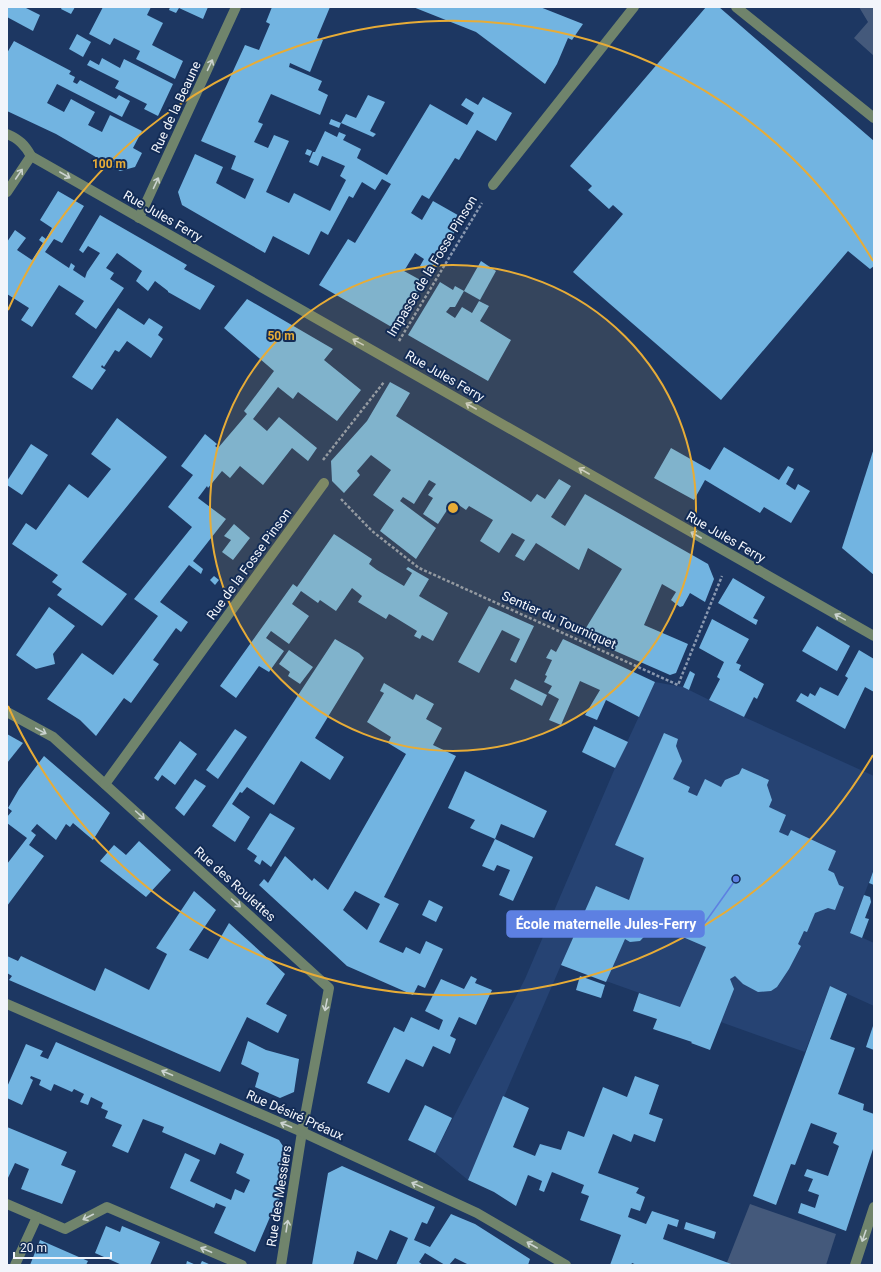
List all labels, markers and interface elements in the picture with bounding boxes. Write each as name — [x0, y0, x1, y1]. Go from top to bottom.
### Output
street label: Rue de la Beaune — [148, 59, 204, 155]
one-way arrow — [206, 59, 214, 71]
text: 100 m — [92, 157, 126, 171]
one-way arrow — [15, 169, 23, 180]
one-way arrow — [59, 172, 71, 180]
one-way arrow — [152, 177, 160, 189]
street label: Rue Jules Ferry — [121, 187, 205, 245]
street label: Impasse de la Fosse Pinson — [384, 193, 480, 339]
text: 50 m — [267, 329, 295, 343]
one-way arrow — [352, 337, 364, 345]
street label: Rue Jules Ferry — [403, 347, 487, 405]
one-way arrow — [465, 402, 477, 410]
one-way arrow — [578, 466, 590, 474]
centre of rings — [446, 501, 460, 515]
street label: Rue de la Fosse Pinson — [204, 505, 294, 623]
street label: Rue Jules Ferry — [684, 508, 768, 566]
one-way arrow — [691, 531, 703, 539]
street label: Sentier du Tourniquet — [500, 588, 618, 652]
one-way arrow — [834, 613, 846, 621]
one-way arrow — [35, 727, 47, 735]
one-way arrow — [135, 811, 145, 820]
street label: Rue des Roulettes — [191, 844, 279, 925]
one-way arrow — [231, 898, 241, 908]
callout: École maternelle Jules-Ferry — [507, 911, 704, 937]
text: École maternelle Jules-Ferry — [516, 915, 697, 932]
one-way arrow — [322, 998, 330, 1011]
one-way arrow — [161, 1069, 173, 1076]
street label: Rue Désiré Préaux — [244, 1087, 347, 1143]
one-way arrow — [281, 1120, 293, 1128]
street label: Rue des Messiers — [264, 1144, 294, 1248]
one-way arrow — [411, 1181, 423, 1188]
one-way arrow — [82, 1214, 94, 1222]
one-way arrow — [283, 1220, 291, 1233]
one-way arrow — [860, 1230, 868, 1242]
scale bar — [14, 1234, 111, 1260]
text: 20 m — [20, 1241, 47, 1255]
one-way arrow — [526, 1241, 538, 1249]
one-way arrow — [201, 1245, 213, 1253]

